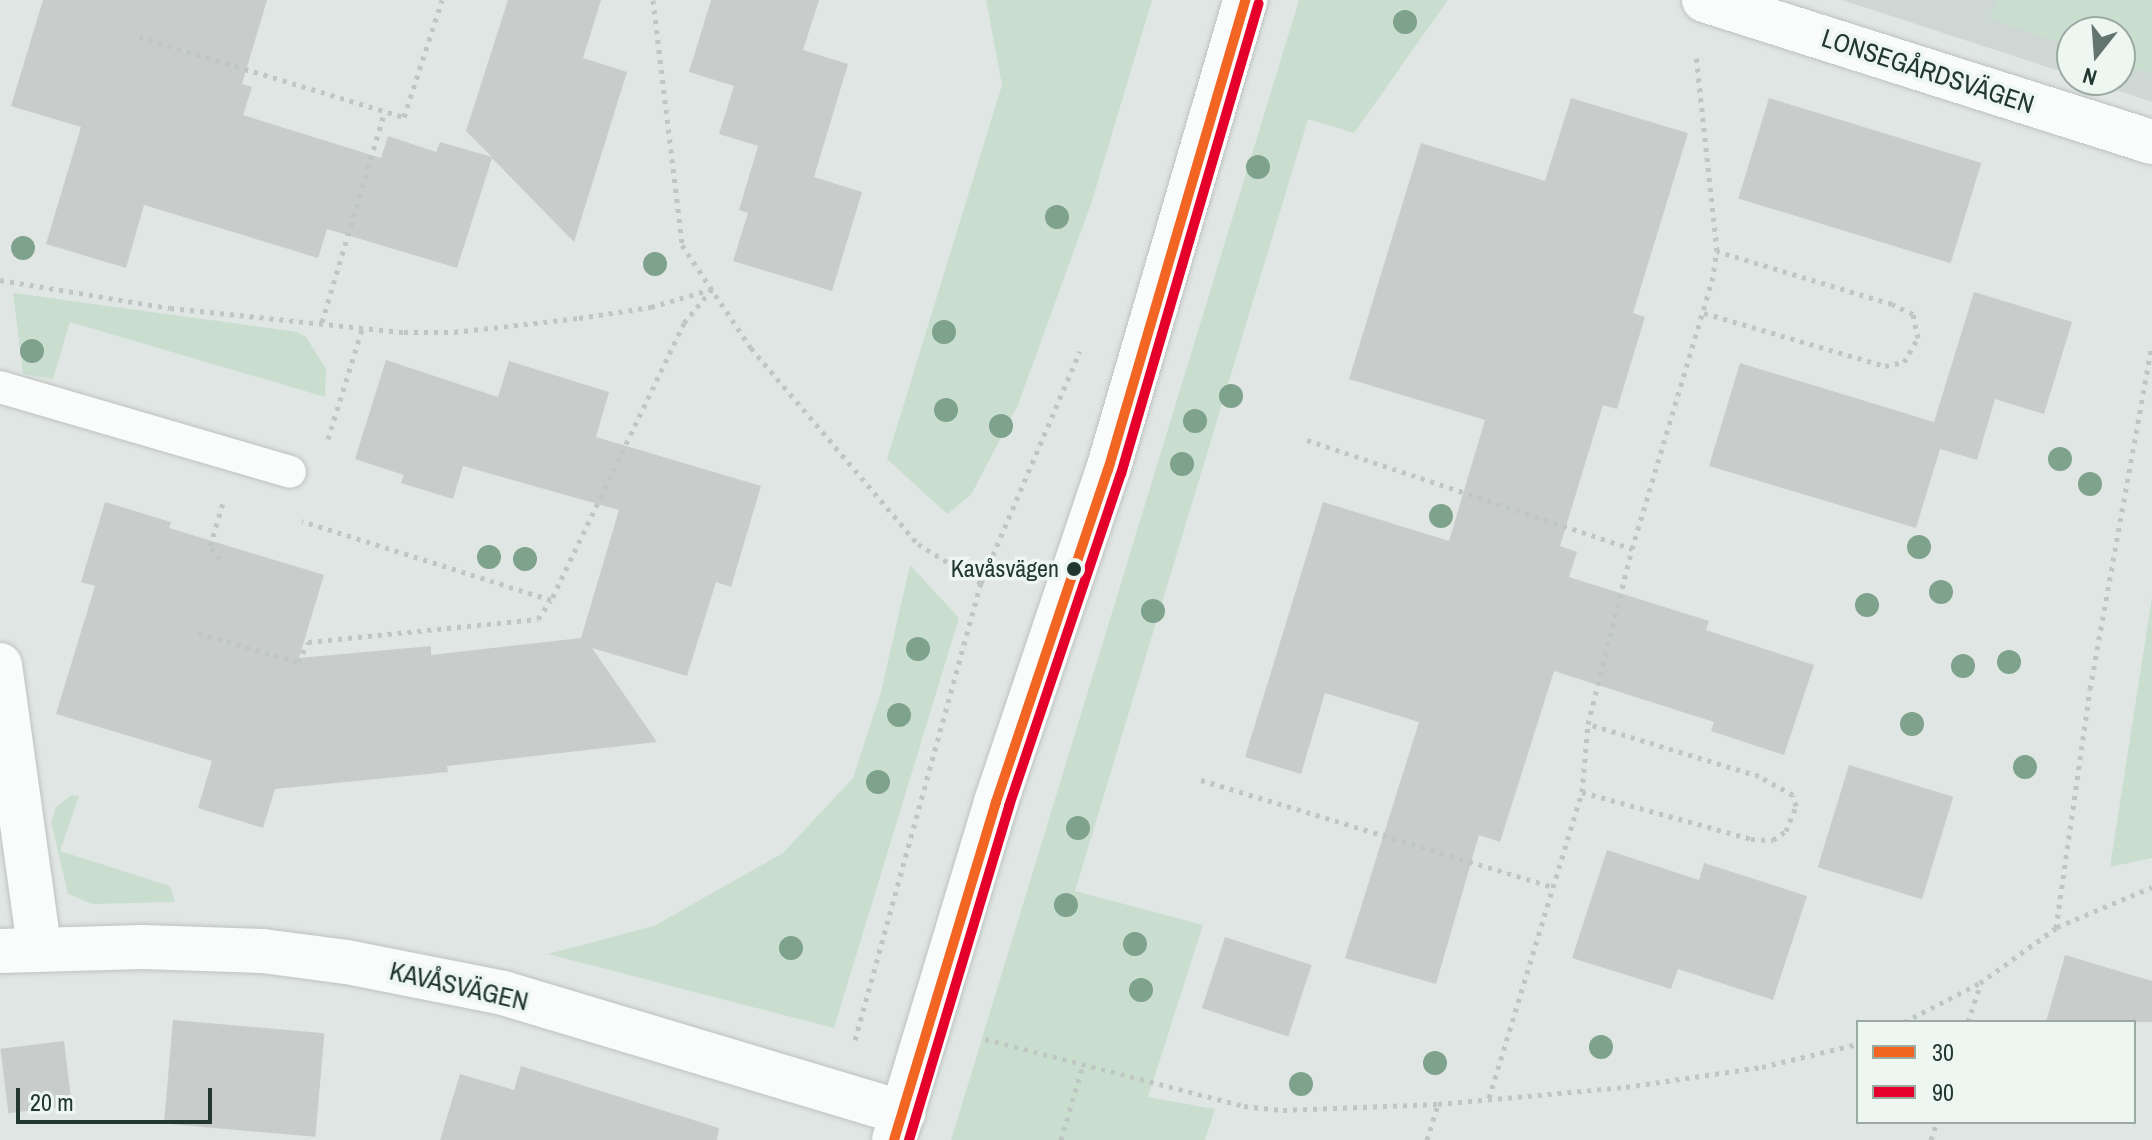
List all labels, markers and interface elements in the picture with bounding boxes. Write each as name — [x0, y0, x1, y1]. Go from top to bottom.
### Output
north arrow — [2056, 16, 2136, 96]
street label: LONSEGÅRDSVÄGEN — [1818, 22, 2038, 120]
text: N — [2079, 61, 2100, 93]
place label: Kavåsvägen — [951, 555, 1059, 583]
marker: Kavåsvägen — [1066, 561, 1082, 577]
street label: KAVÅSVÄGEN — [387, 955, 531, 1017]
legend — [1856, 1020, 2136, 1124]
text: 30 — [1932, 1036, 1954, 1068]
scale bar — [20, 1072, 216, 1122]
text: 90 — [1932, 1076, 1954, 1108]
text: 20 m — [30, 1086, 74, 1118]

